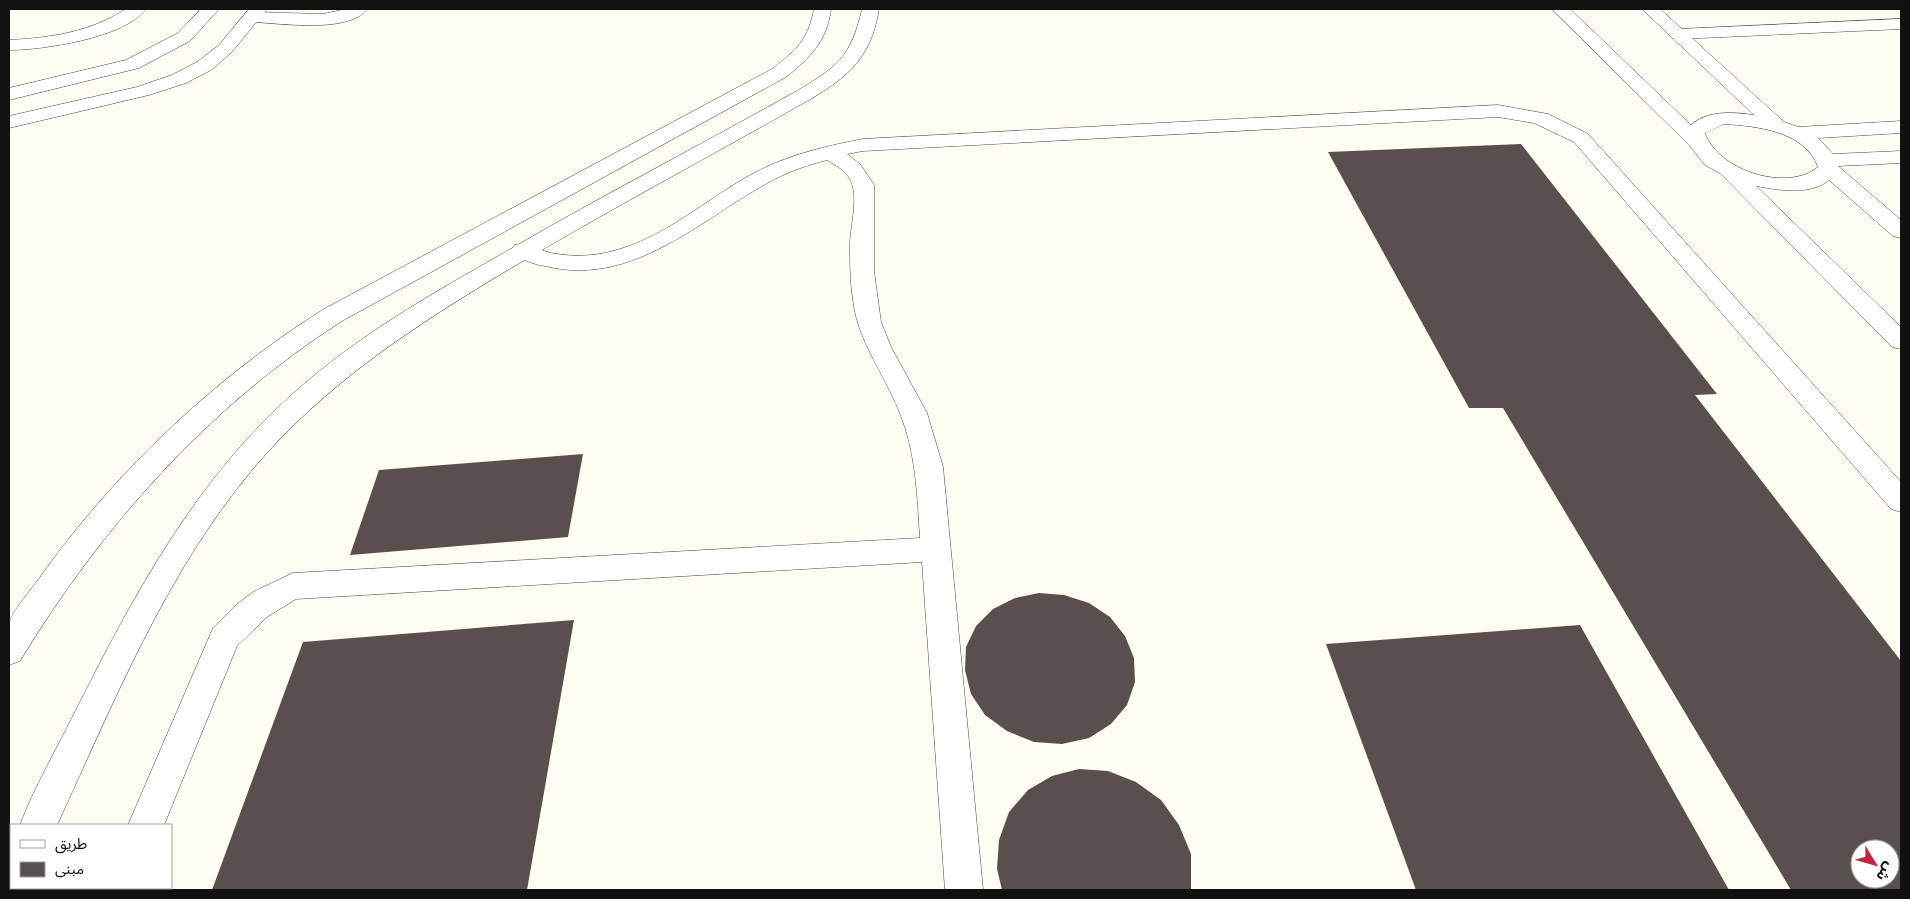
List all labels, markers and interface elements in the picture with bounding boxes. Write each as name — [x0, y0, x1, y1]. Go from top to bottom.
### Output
legend — [10, 824, 172, 889]
text: طريق — [55, 835, 87, 854]
north arrow — [1850, 839, 1900, 889]
text: ش — [1872, 859, 1898, 884]
text: مبنى — [55, 860, 84, 878]

